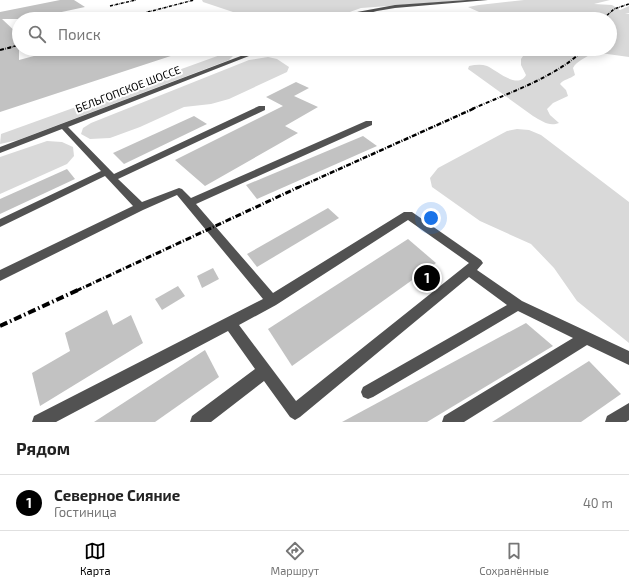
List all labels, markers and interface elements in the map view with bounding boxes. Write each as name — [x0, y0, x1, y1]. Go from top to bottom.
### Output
search box — [12, 12, 617, 56]
icon: search — [26, 23, 48, 45]
text: Поиск — [58, 25, 101, 43]
street label: БЕЛЬГОПСКОЕ ШОССЕ — [73, 62, 182, 115]
your location — [421, 208, 441, 228]
pin: 1 — [414, 263, 440, 293]
text: Рядом — [16, 438, 70, 458]
text: Северное Сияние — [54, 486, 180, 504]
text: 1 — [26, 495, 32, 511]
text: 40 m — [583, 495, 613, 511]
text: Гостиница — [54, 504, 117, 520]
tab: Карта — [80, 540, 111, 577]
tab: Маршрут — [271, 540, 319, 577]
tab: Сохранённые — [479, 540, 549, 577]

